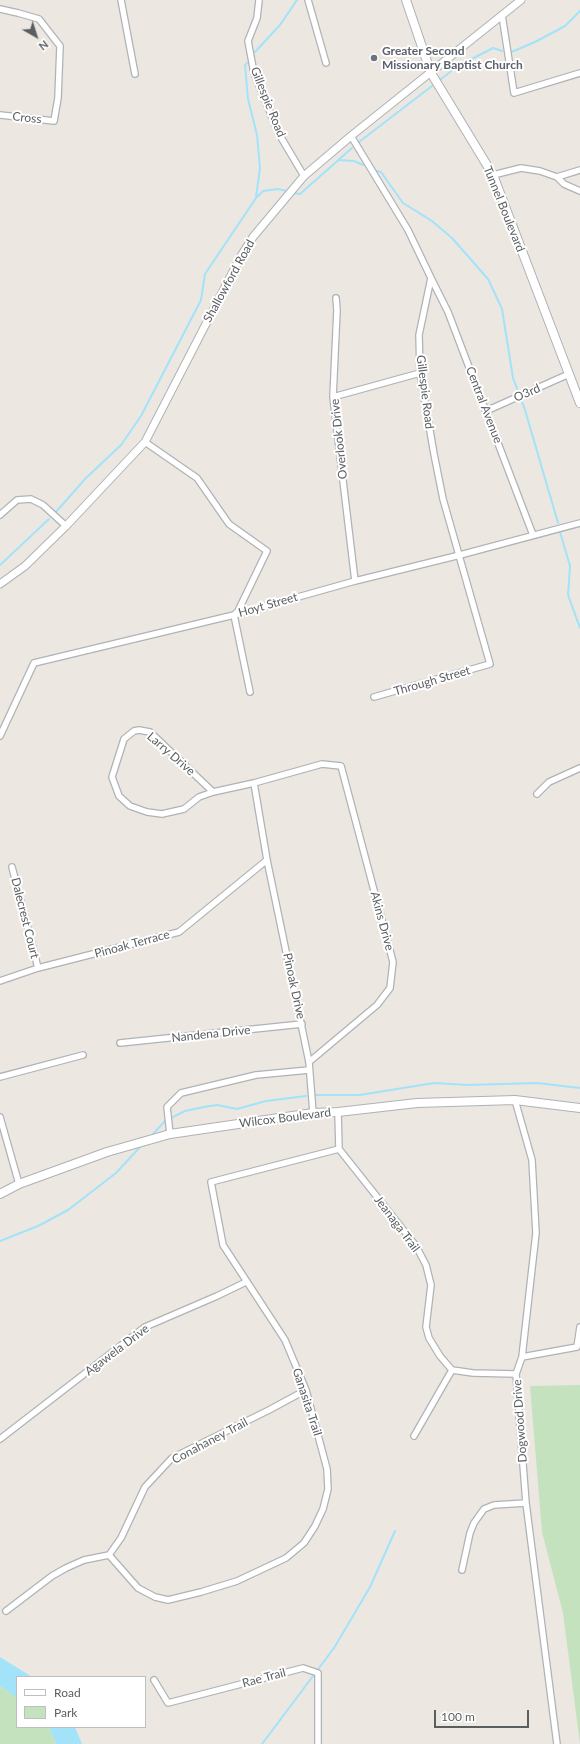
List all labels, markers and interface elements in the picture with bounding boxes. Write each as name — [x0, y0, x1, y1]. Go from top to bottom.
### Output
north arrow — [16, 16, 56, 56]
text: N — [36, 38, 51, 53]
place label: Greater Second Missionary Baptist Church — [382, 44, 523, 72]
marker: Greater Second Missionary Baptist Church — [369, 53, 379, 63]
street label: Gillespie Road — [247, 65, 289, 139]
street label: Cross — [12, 109, 42, 127]
street label: Tunnel Boulevard — [480, 164, 528, 254]
street label: Shallowford Road — [200, 237, 258, 325]
street label: Gillespie Road — [413, 354, 437, 430]
street label: Central Avenue — [463, 365, 505, 445]
street label: O3rd — [512, 381, 542, 405]
street label: Overlook Drive — [328, 398, 350, 480]
street label: Hoyt Street — [237, 590, 299, 620]
street label: Through Street — [392, 663, 472, 699]
street label: Larry Drive — [144, 729, 198, 779]
street label: Dalecrest Court — [8, 876, 42, 960]
street label: Akins Drive — [367, 890, 397, 952]
street label: Pinoak Terrace — [93, 927, 171, 961]
street label: Pinoak Drive — [280, 952, 308, 1020]
street label: Nandena Drive — [171, 1023, 251, 1045]
street label: Wilcox Boulevard — [238, 1105, 332, 1131]
street label: Jeanaga Trail — [371, 1193, 423, 1255]
street label: Agawela Drive — [82, 1321, 152, 1379]
street label: Ganasita Trail — [289, 1366, 325, 1438]
street label: Dogwood Drive — [510, 1379, 530, 1463]
street label: Conahaney Trail — [170, 1415, 250, 1467]
street label: Rae Trail — [241, 1665, 287, 1691]
legend — [16, 1676, 146, 1728]
text: Road — [54, 1685, 81, 1700]
scale bar — [436, 1702, 531, 1728]
text: Park — [54, 1705, 77, 1720]
text: 100 m — [441, 1709, 475, 1724]

